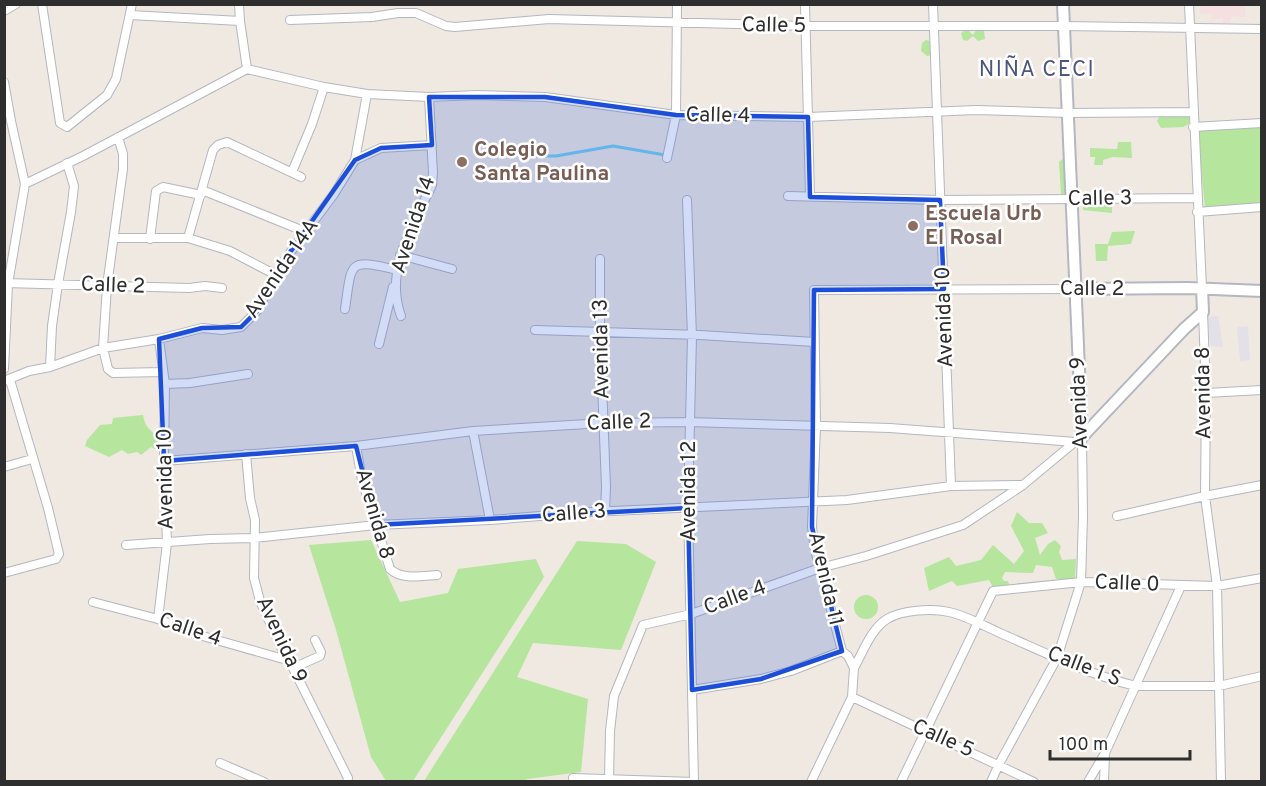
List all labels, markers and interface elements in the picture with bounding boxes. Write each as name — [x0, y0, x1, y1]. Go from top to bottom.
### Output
street label: Calle 5 — [741, 12, 807, 40]
district label: NIÑA CECI — [979, 55, 1095, 84]
street label: Calle 4 — [685, 102, 751, 130]
place label: Colegio Santa Paulina — [474, 137, 609, 188]
marker: Colegio Santa Paulina — [455, 155, 469, 169]
street label: Avenida 14 — [386, 173, 442, 277]
street label: Calle 3 — [1068, 185, 1132, 213]
place label: Escuela Urb El Rosal — [925, 201, 1042, 252]
street label: Avenida 14A — [239, 214, 325, 324]
marker: Escuela Urb El Rosal — [906, 219, 920, 233]
street label: Avenida 10 — [930, 266, 960, 368]
street label: Calle 2 — [80, 271, 146, 301]
street label: Calle 2 — [1060, 276, 1124, 303]
street label: Avenida 13 — [588, 298, 616, 400]
street label: Avenida 8 — [1190, 346, 1218, 440]
street label: Avenida 9 — [1065, 356, 1095, 450]
street label: Calle 2 — [586, 408, 652, 438]
street label: Avenida 10 — [152, 428, 180, 530]
street label: Avenida 12 — [676, 441, 703, 542]
street label: Avenida 8 — [348, 466, 400, 562]
street label: Calle 3 — [541, 498, 607, 530]
street label: Avenida 11 — [801, 529, 849, 629]
street label: Calle 0 — [1094, 569, 1160, 599]
street label: Calle 4 — [700, 574, 770, 622]
street label: Avenida 9 — [249, 592, 313, 688]
street label: Calle 4 — [155, 607, 225, 653]
street label: Calle 1 S — [1043, 641, 1125, 693]
street label: Calle 5 — [908, 713, 978, 765]
scale bar — [1050, 723, 1190, 761]
text: 100 m — [1059, 734, 1108, 757]

